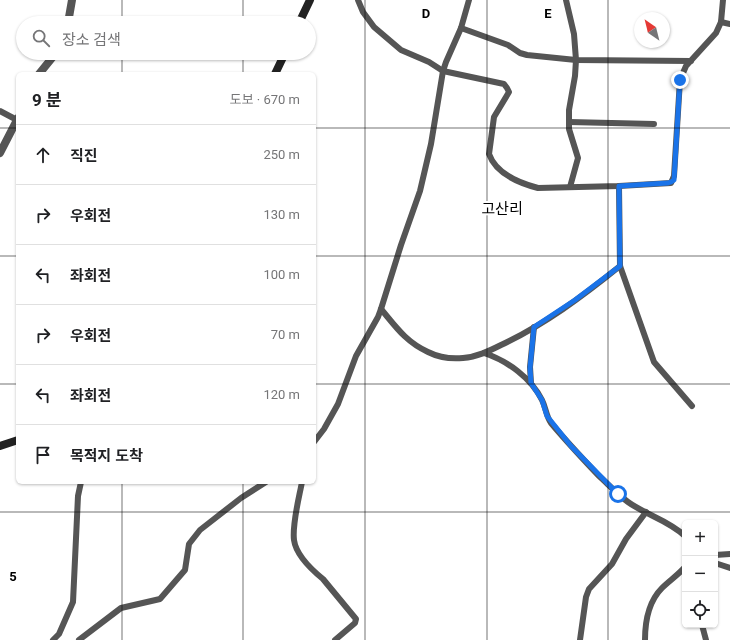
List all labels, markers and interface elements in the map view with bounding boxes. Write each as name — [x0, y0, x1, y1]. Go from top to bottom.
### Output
text: D — [422, 6, 430, 21]
text: E — [544, 6, 552, 21]
north arrow — [634, 12, 670, 48]
search box — [16, 16, 316, 60]
icon: search — [30, 27, 52, 49]
text: 장소 검색 — [62, 31, 121, 49]
route end — [671, 71, 689, 89]
text: 9 분 — [32, 90, 62, 110]
text: 도보 · 670 m — [230, 92, 300, 107]
icon: ahead — [32, 144, 54, 166]
text: 직진 — [70, 147, 98, 165]
text: 250 m — [263, 147, 300, 162]
district label: 고산리 — [481, 200, 523, 218]
icon: right — [32, 204, 54, 226]
text: 우회전 — [70, 207, 111, 225]
text: 130 m — [263, 207, 300, 222]
icon: left — [32, 264, 54, 286]
text: 좌회전 — [70, 267, 111, 285]
text: 100 m — [263, 267, 300, 282]
icon: right — [32, 324, 54, 346]
text: 우회전 — [70, 327, 111, 345]
text: 70 m — [271, 327, 300, 342]
icon: left — [32, 384, 54, 406]
text: 좌회전 — [70, 387, 111, 405]
text: 120 m — [263, 387, 300, 402]
icon: arrive — [32, 444, 54, 466]
text: 목적지 도착 — [70, 447, 143, 465]
route start — [609, 485, 627, 503]
map controls — [682, 520, 718, 628]
button: + — [682, 520, 718, 556]
button: − — [682, 556, 718, 592]
text: 5 — [9, 569, 17, 584]
button: locate — [682, 592, 718, 628]

